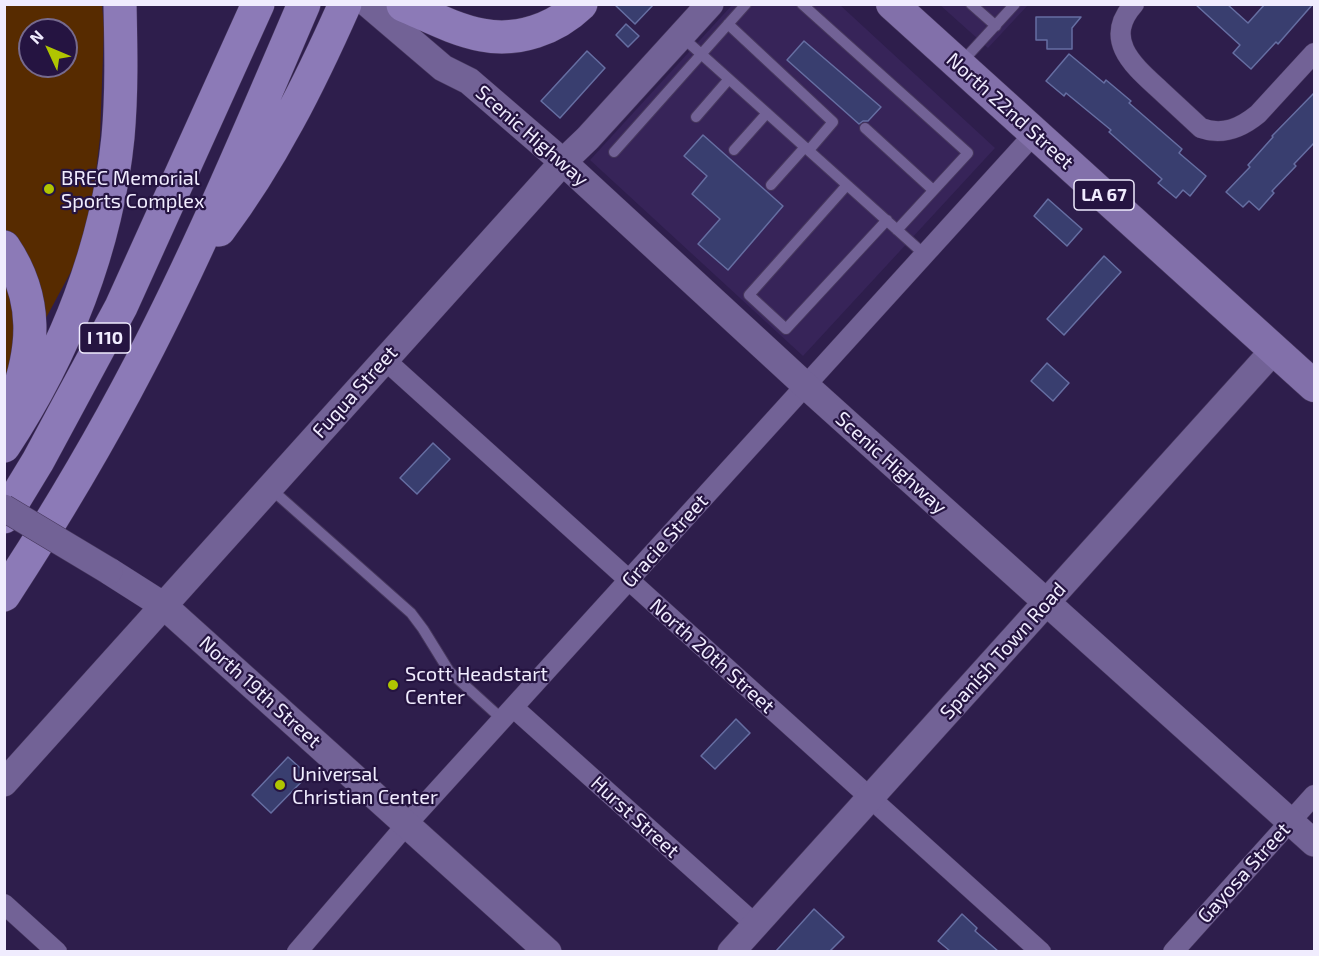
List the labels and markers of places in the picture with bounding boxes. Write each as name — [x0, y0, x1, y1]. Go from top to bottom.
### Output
place label: BREC Memorial Sports Complex — [61, 166, 205, 213]
marker: BREC Memorial Sports Complex — [42, 182, 56, 196]
place label: Scott Headstart Center — [405, 662, 548, 709]
marker: Scott Headstart Center — [386, 678, 400, 692]
place label: Universal Christian Center — [292, 762, 438, 809]
marker: Universal Christian Center — [273, 778, 287, 792]

